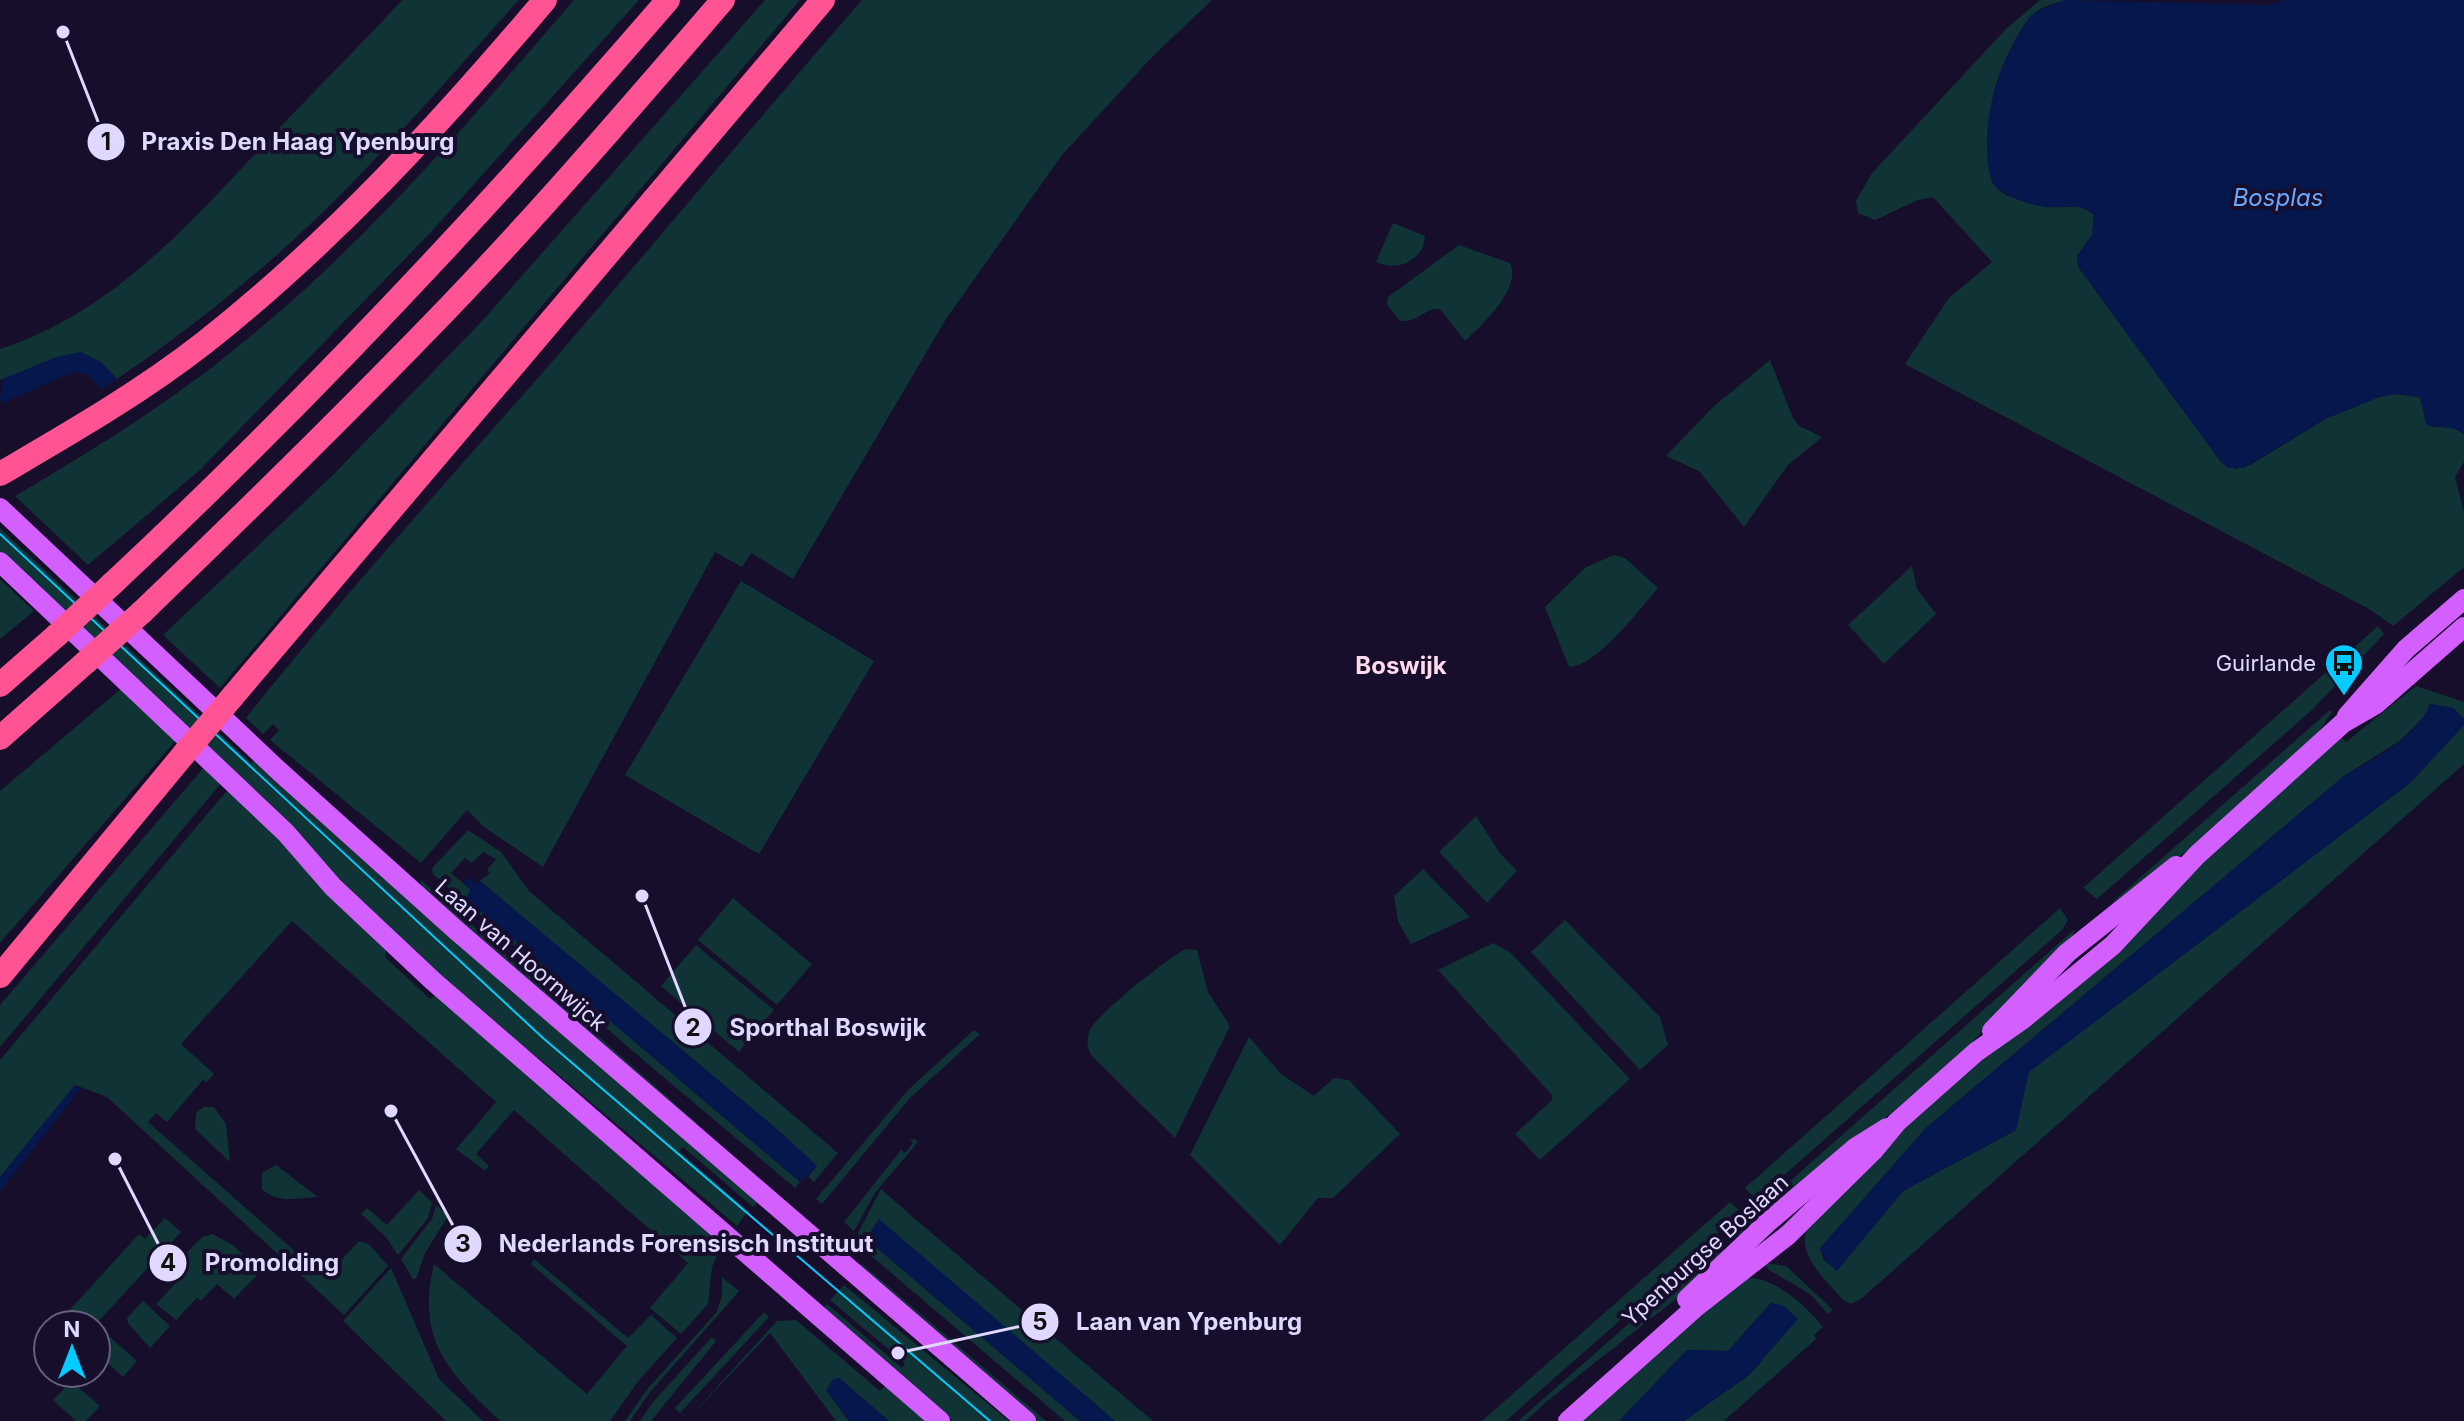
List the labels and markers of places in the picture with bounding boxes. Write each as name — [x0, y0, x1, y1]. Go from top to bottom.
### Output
callout: Praxis Den Haag Ypenburg — [86, 118, 470, 166]
bus stop icon: Guirlande — [2323, 642, 2365, 697]
place label: Guirlande — [2216, 650, 2316, 676]
callout: Sporthal Boswijk — [673, 1003, 942, 1051]
callout: Nederlands Forensisch Instituut — [443, 1220, 889, 1268]
callout: Promolding — [148, 1239, 355, 1287]
callout: Laan van Ypenburg — [1020, 1298, 1318, 1346]

